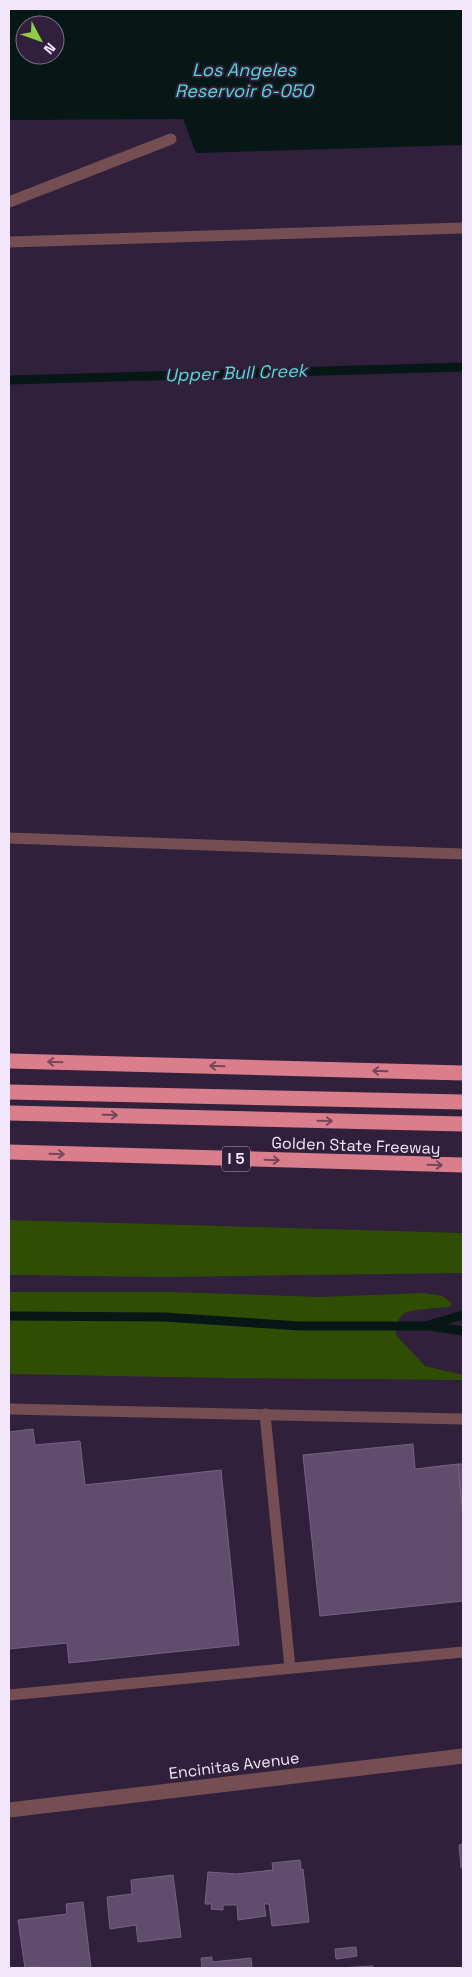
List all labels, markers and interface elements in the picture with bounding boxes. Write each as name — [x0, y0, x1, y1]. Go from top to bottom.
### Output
north arrow — [15, 15, 65, 65]
text: N — [40, 39, 60, 58]
water label: Los Angeles Reservoir 6-050 — [175, 58, 316, 102]
water label: Upper Bull Creek — [164, 358, 310, 386]
one-way arrow — [47, 1057, 63, 1067]
one-way arrow — [209, 1061, 226, 1071]
one-way arrow — [372, 1066, 388, 1075]
one-way arrow — [102, 1111, 118, 1120]
one-way arrow — [317, 1116, 333, 1125]
street label: Golden State Freeway — [271, 1132, 441, 1159]
road number: I 5 — [222, 1146, 250, 1172]
one-way arrow — [49, 1149, 65, 1158]
one-way arrow — [264, 1155, 280, 1165]
one-way arrow — [427, 1160, 443, 1169]
street label: Encinitas Avenue — [168, 1747, 301, 1784]

